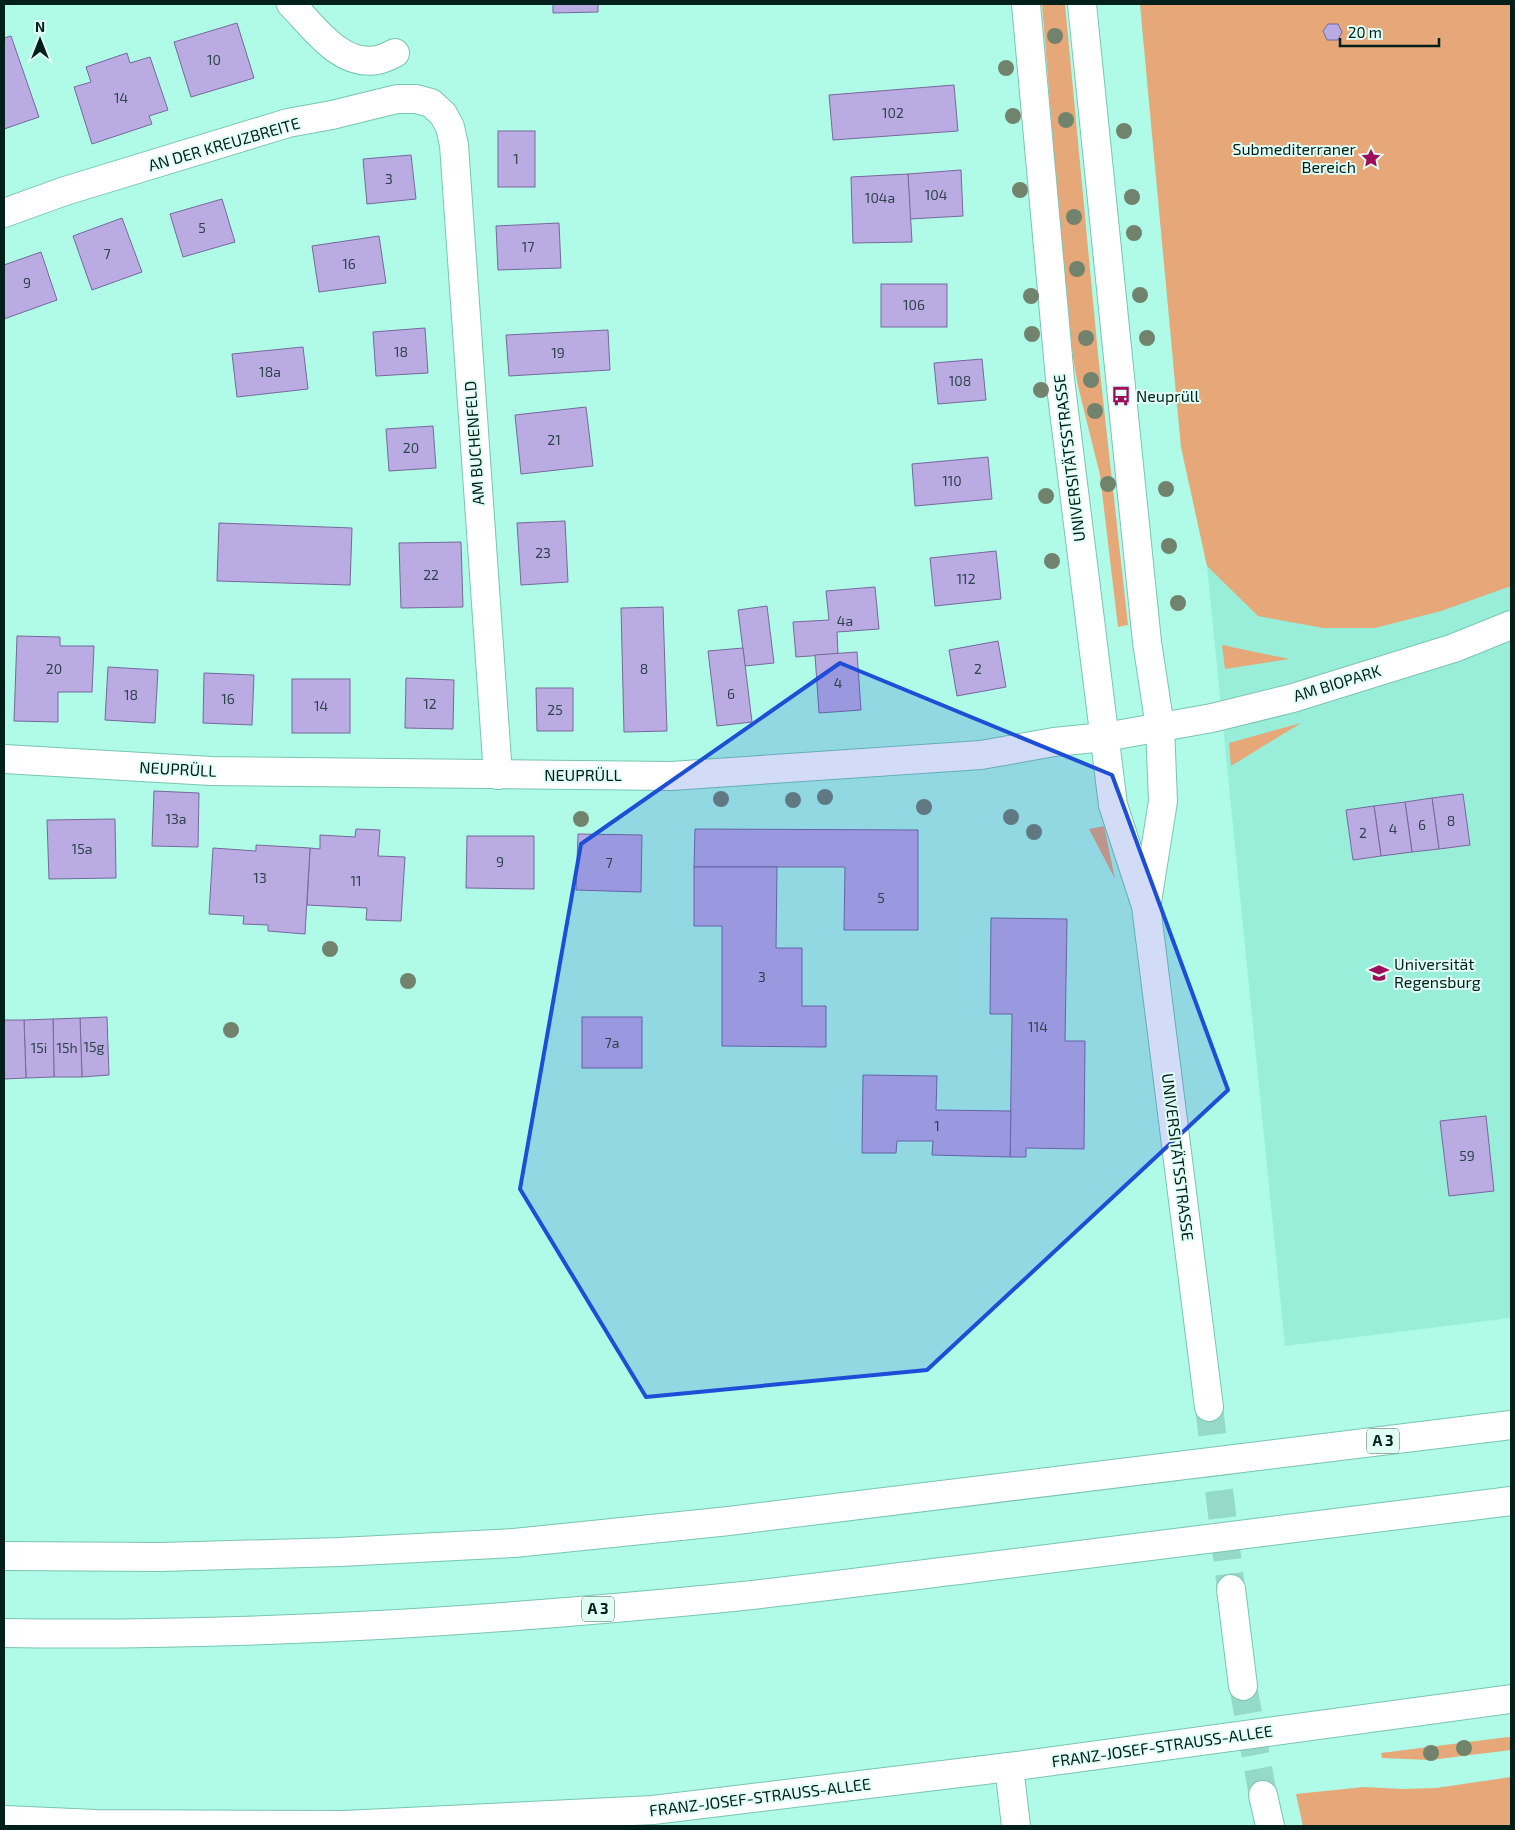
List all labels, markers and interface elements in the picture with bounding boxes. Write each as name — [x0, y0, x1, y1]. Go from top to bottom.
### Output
north arrow — [15, 15, 65, 65]
scale bar — [1340, 15, 1439, 47]
text: N — [35, 18, 45, 35]
text: 20 m — [1348, 23, 1382, 41]
house number: 10 — [207, 51, 221, 68]
house number: 14 — [114, 89, 128, 106]
house number: 102 — [882, 104, 904, 121]
street label: AN DER KREUZBREITE — [146, 113, 302, 174]
place label: Submediterraner Bereich — [1232, 139, 1357, 176]
place icon: Submediterraner Bereich — [1360, 147, 1382, 169]
house number: 1 — [513, 150, 519, 167]
house number: 3 — [385, 170, 393, 187]
house number: 104 — [925, 186, 947, 203]
house number: 104a — [865, 189, 895, 206]
house number: 5 — [198, 219, 206, 236]
house number: 17 — [522, 238, 534, 255]
house number: 7 — [103, 245, 111, 262]
house number: 16 — [342, 255, 356, 272]
house number: 9 — [23, 274, 31, 291]
house number: 106 — [903, 296, 925, 313]
house number: 18 — [394, 343, 408, 360]
house number: 19 — [551, 344, 565, 361]
house number: 18a — [259, 363, 281, 380]
house number: 108 — [949, 372, 971, 389]
street label: UNIVERSITÄTSSTRASSE — [1049, 373, 1088, 543]
street label: AM BUCHENFELD — [460, 380, 487, 506]
bus stop icon: Neuprüll — [1110, 385, 1132, 407]
place label: Neuprüll — [1136, 386, 1200, 405]
house number: 21 — [547, 431, 561, 448]
house number: 20 — [403, 439, 419, 456]
house number: 110 — [942, 472, 962, 489]
house number: 23 — [535, 544, 551, 561]
house number: 22 — [423, 566, 439, 583]
house number: 112 — [956, 570, 976, 587]
house number: 4a — [837, 612, 853, 629]
house number: 20 — [46, 660, 62, 677]
house number: 8 — [640, 660, 648, 677]
house number: 2 — [974, 660, 982, 677]
street label: AM BIOPARK — [1291, 660, 1383, 705]
house number: 4 — [834, 674, 842, 691]
house number: 6 — [727, 685, 735, 702]
house number: 18 — [124, 686, 138, 703]
house number: 16 — [221, 690, 235, 707]
house number: 12 — [423, 695, 437, 712]
house number: 14 — [314, 697, 328, 714]
house number: 25 — [547, 701, 563, 718]
street label: NEUPRÜLL — [139, 757, 217, 780]
street label: NEUPRÜLL — [544, 765, 622, 784]
house number: 13a — [165, 810, 187, 827]
house number: 8 — [1447, 812, 1455, 829]
house number: 6 — [1418, 816, 1426, 833]
house number: 4 — [1389, 820, 1397, 837]
house number: 2 — [1359, 824, 1367, 841]
house number: 15a — [72, 840, 92, 857]
house number: 9 — [496, 853, 504, 870]
house number: 7 — [605, 854, 613, 871]
house number: 13 — [253, 869, 267, 886]
house number: 11 — [350, 872, 362, 889]
house number: 5 — [877, 889, 885, 906]
place label: Universität Regensburg — [1394, 954, 1481, 991]
school or university icon: Universität Regensburg — [1368, 962, 1390, 984]
house number: 3 — [758, 968, 766, 985]
house number: 114 — [1028, 1018, 1048, 1035]
house number: 7a — [605, 1034, 619, 1051]
house number: 15g — [84, 1038, 105, 1055]
house number: 15i — [31, 1039, 47, 1056]
house number: 15h — [56, 1039, 78, 1056]
street label: UNIVERSITÄTSSTRASSE — [1159, 1072, 1198, 1242]
house number: 1 — [934, 1117, 940, 1134]
house number: 59 — [1459, 1147, 1475, 1164]
road number: A 3 — [1367, 1428, 1399, 1454]
road number: A 3 — [582, 1596, 614, 1622]
street label: FRANZ-JOSEF-STRAUSS-ALLEE — [1050, 1721, 1274, 1770]
street label: FRANZ-JOSEF-STRAUSS-ALLEE — [648, 1773, 872, 1820]

